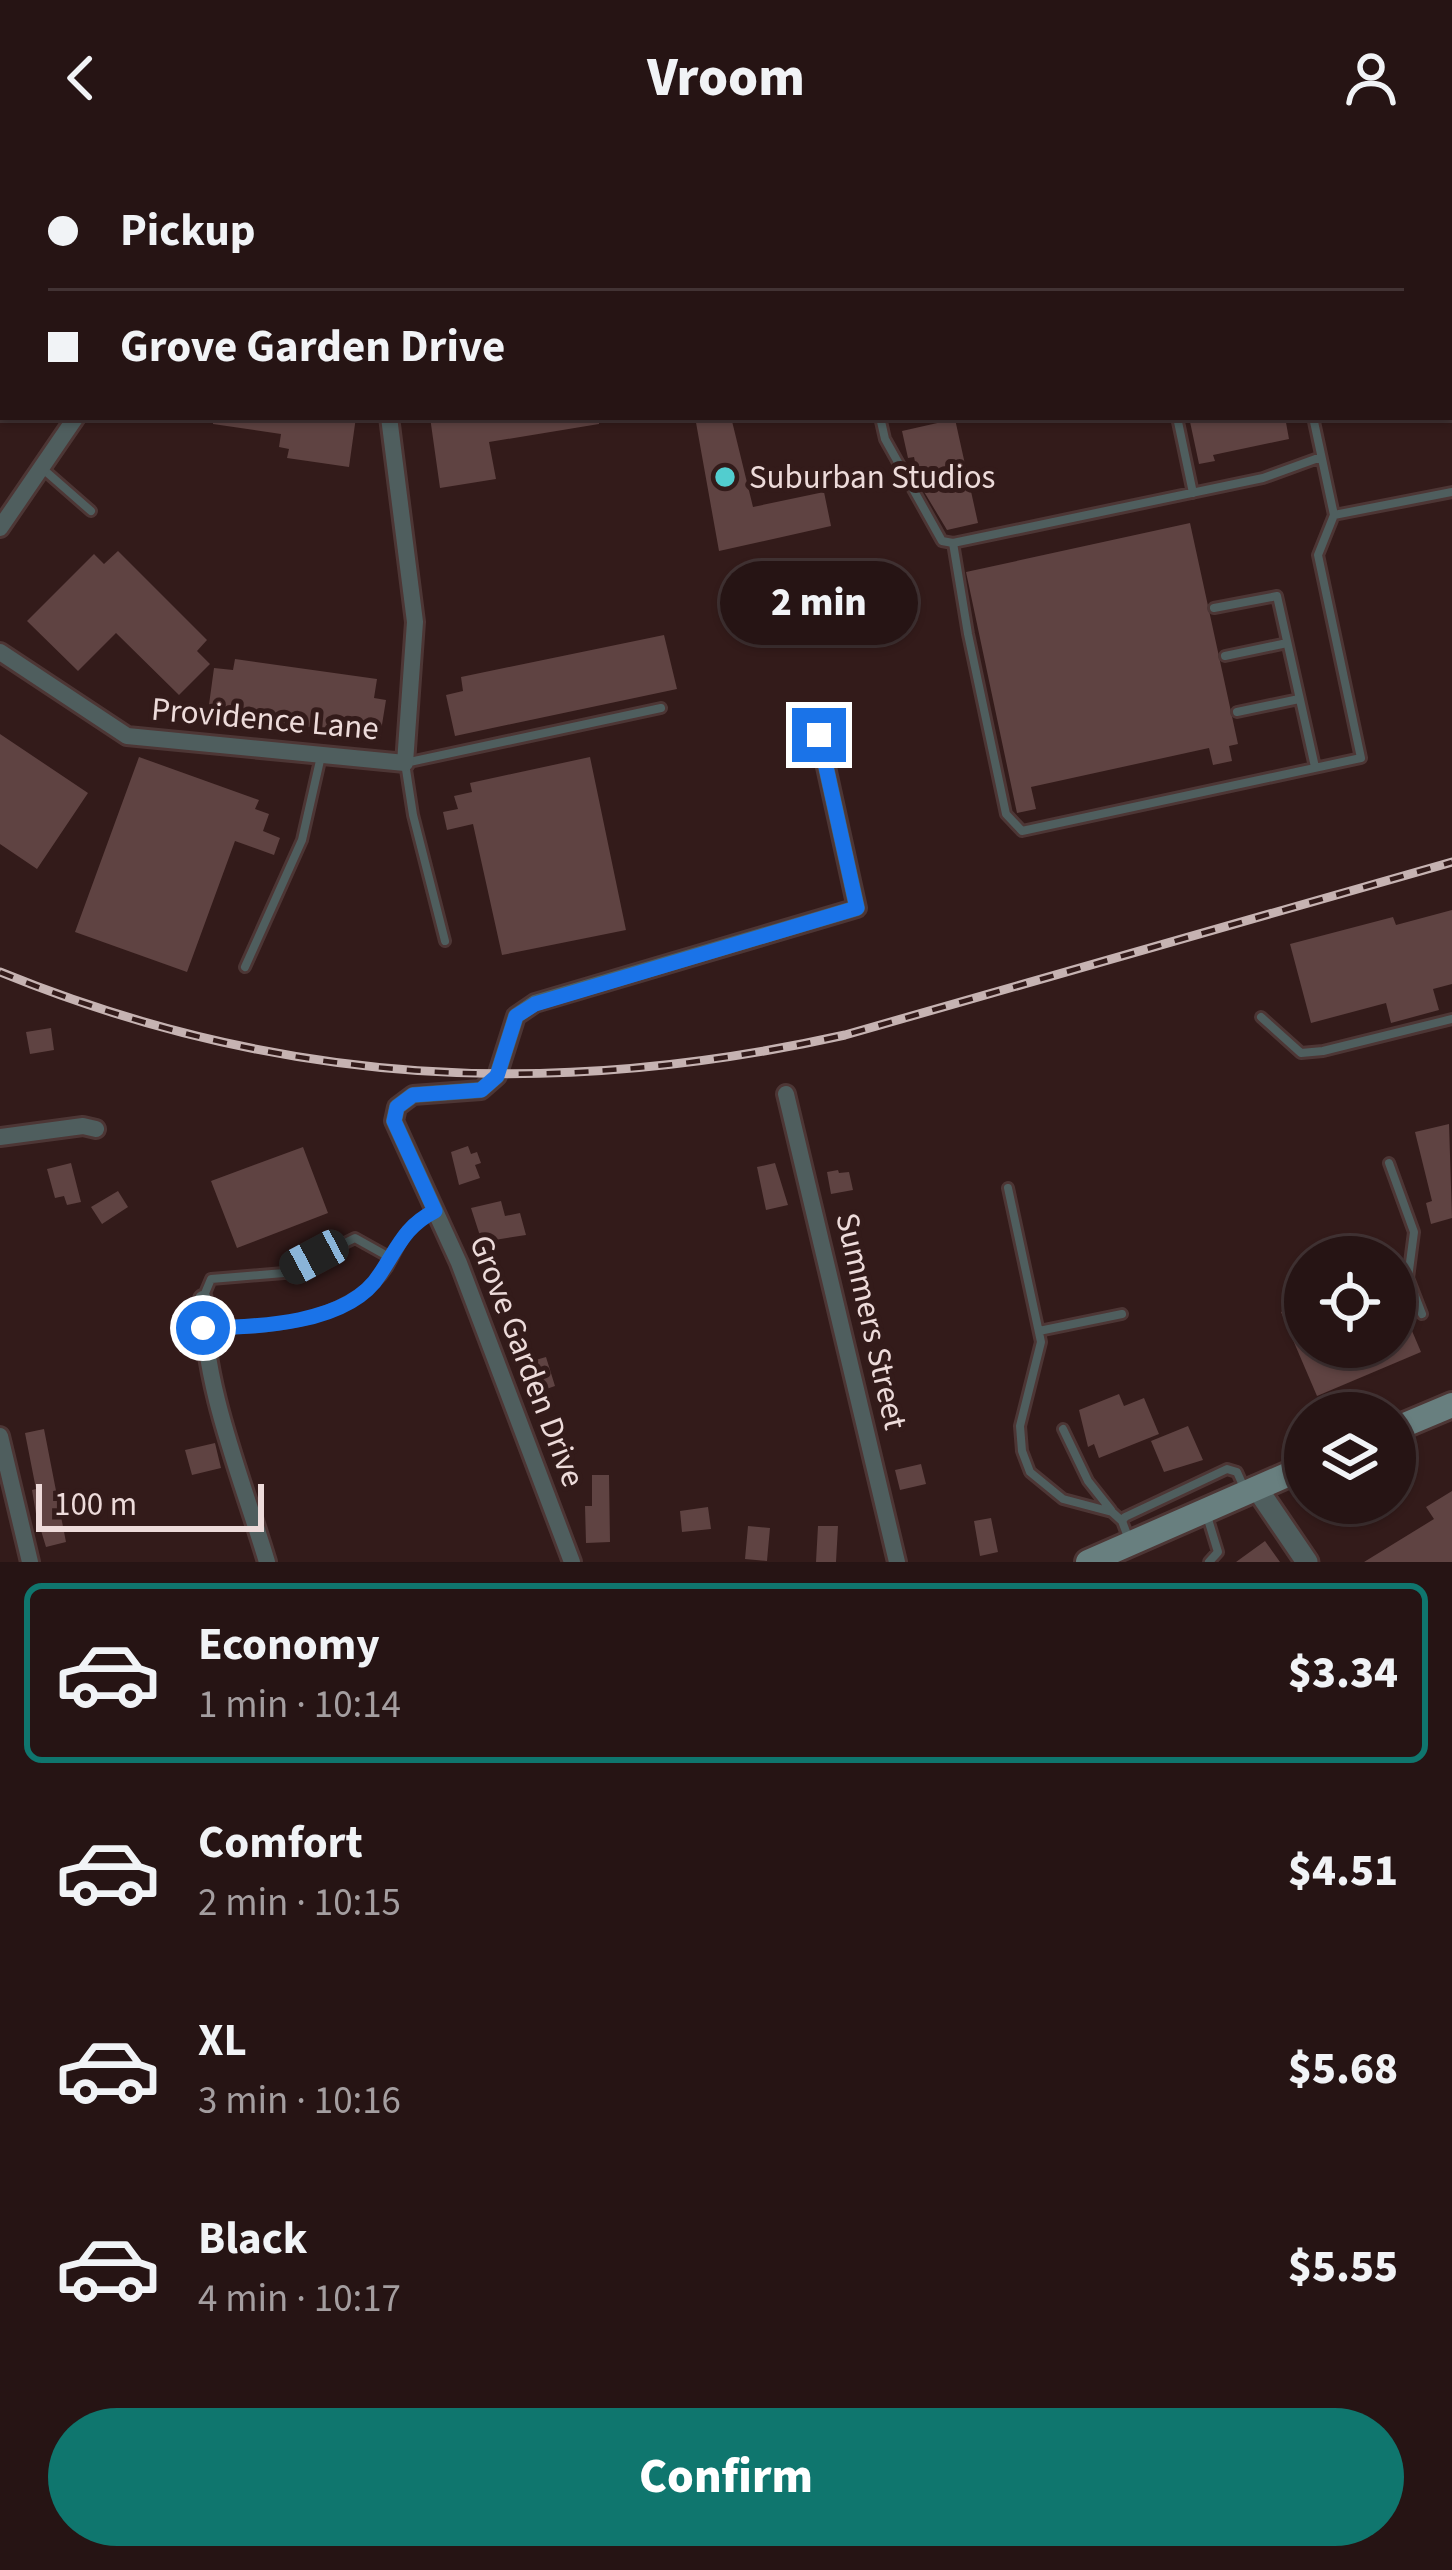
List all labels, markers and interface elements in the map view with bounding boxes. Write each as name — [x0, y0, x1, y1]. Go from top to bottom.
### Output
text: Vroom — [647, 40, 805, 117]
icon: back — [48, 45, 114, 111]
icon: person — [1338, 45, 1404, 111]
text: Pickup — [120, 199, 256, 263]
text: Grove Garden Drive — [120, 315, 505, 379]
place label: Suburban Studios — [749, 454, 995, 501]
marker: Suburban Studios — [712, 464, 738, 490]
callout: 2 min — [720, 561, 918, 645]
text: 2 min — [771, 575, 867, 631]
street label: Providence Lane — [149, 686, 381, 752]
route end — [792, 708, 846, 762]
street label: Summers Street — [823, 1208, 919, 1434]
car — [274, 1224, 354, 1290]
street label: Grove Garden Drive — [457, 1228, 597, 1494]
map controls — [1284, 1236, 1416, 1524]
button: locate — [1284, 1236, 1416, 1368]
route start — [176, 1301, 230, 1355]
button: layers — [1284, 1392, 1416, 1524]
scale bar — [36, 1478, 264, 1531]
text: 100 m — [54, 1481, 137, 1528]
text: Economy — [198, 1613, 380, 1677]
icon: car — [54, 1619, 162, 1727]
text: $3.34 — [1288, 1641, 1398, 1705]
text: 1 min · 10:14 — [198, 1677, 401, 1733]
text: Comfort — [198, 1811, 363, 1875]
icon: car — [54, 1817, 162, 1925]
text: $4.51 — [1288, 1839, 1398, 1903]
text: 2 min · 10:15 — [198, 1875, 401, 1931]
text: XL — [198, 2009, 247, 2073]
icon: car — [54, 2015, 162, 2123]
text: $5.68 — [1288, 2037, 1398, 2101]
text: 3 min · 10:16 — [198, 2073, 401, 2129]
text: Black — [198, 2207, 308, 2271]
icon: car — [54, 2213, 162, 2321]
text: $5.55 — [1288, 2235, 1398, 2299]
text: 4 min · 10:17 — [198, 2271, 401, 2327]
button: Confirm — [48, 2408, 1404, 2546]

